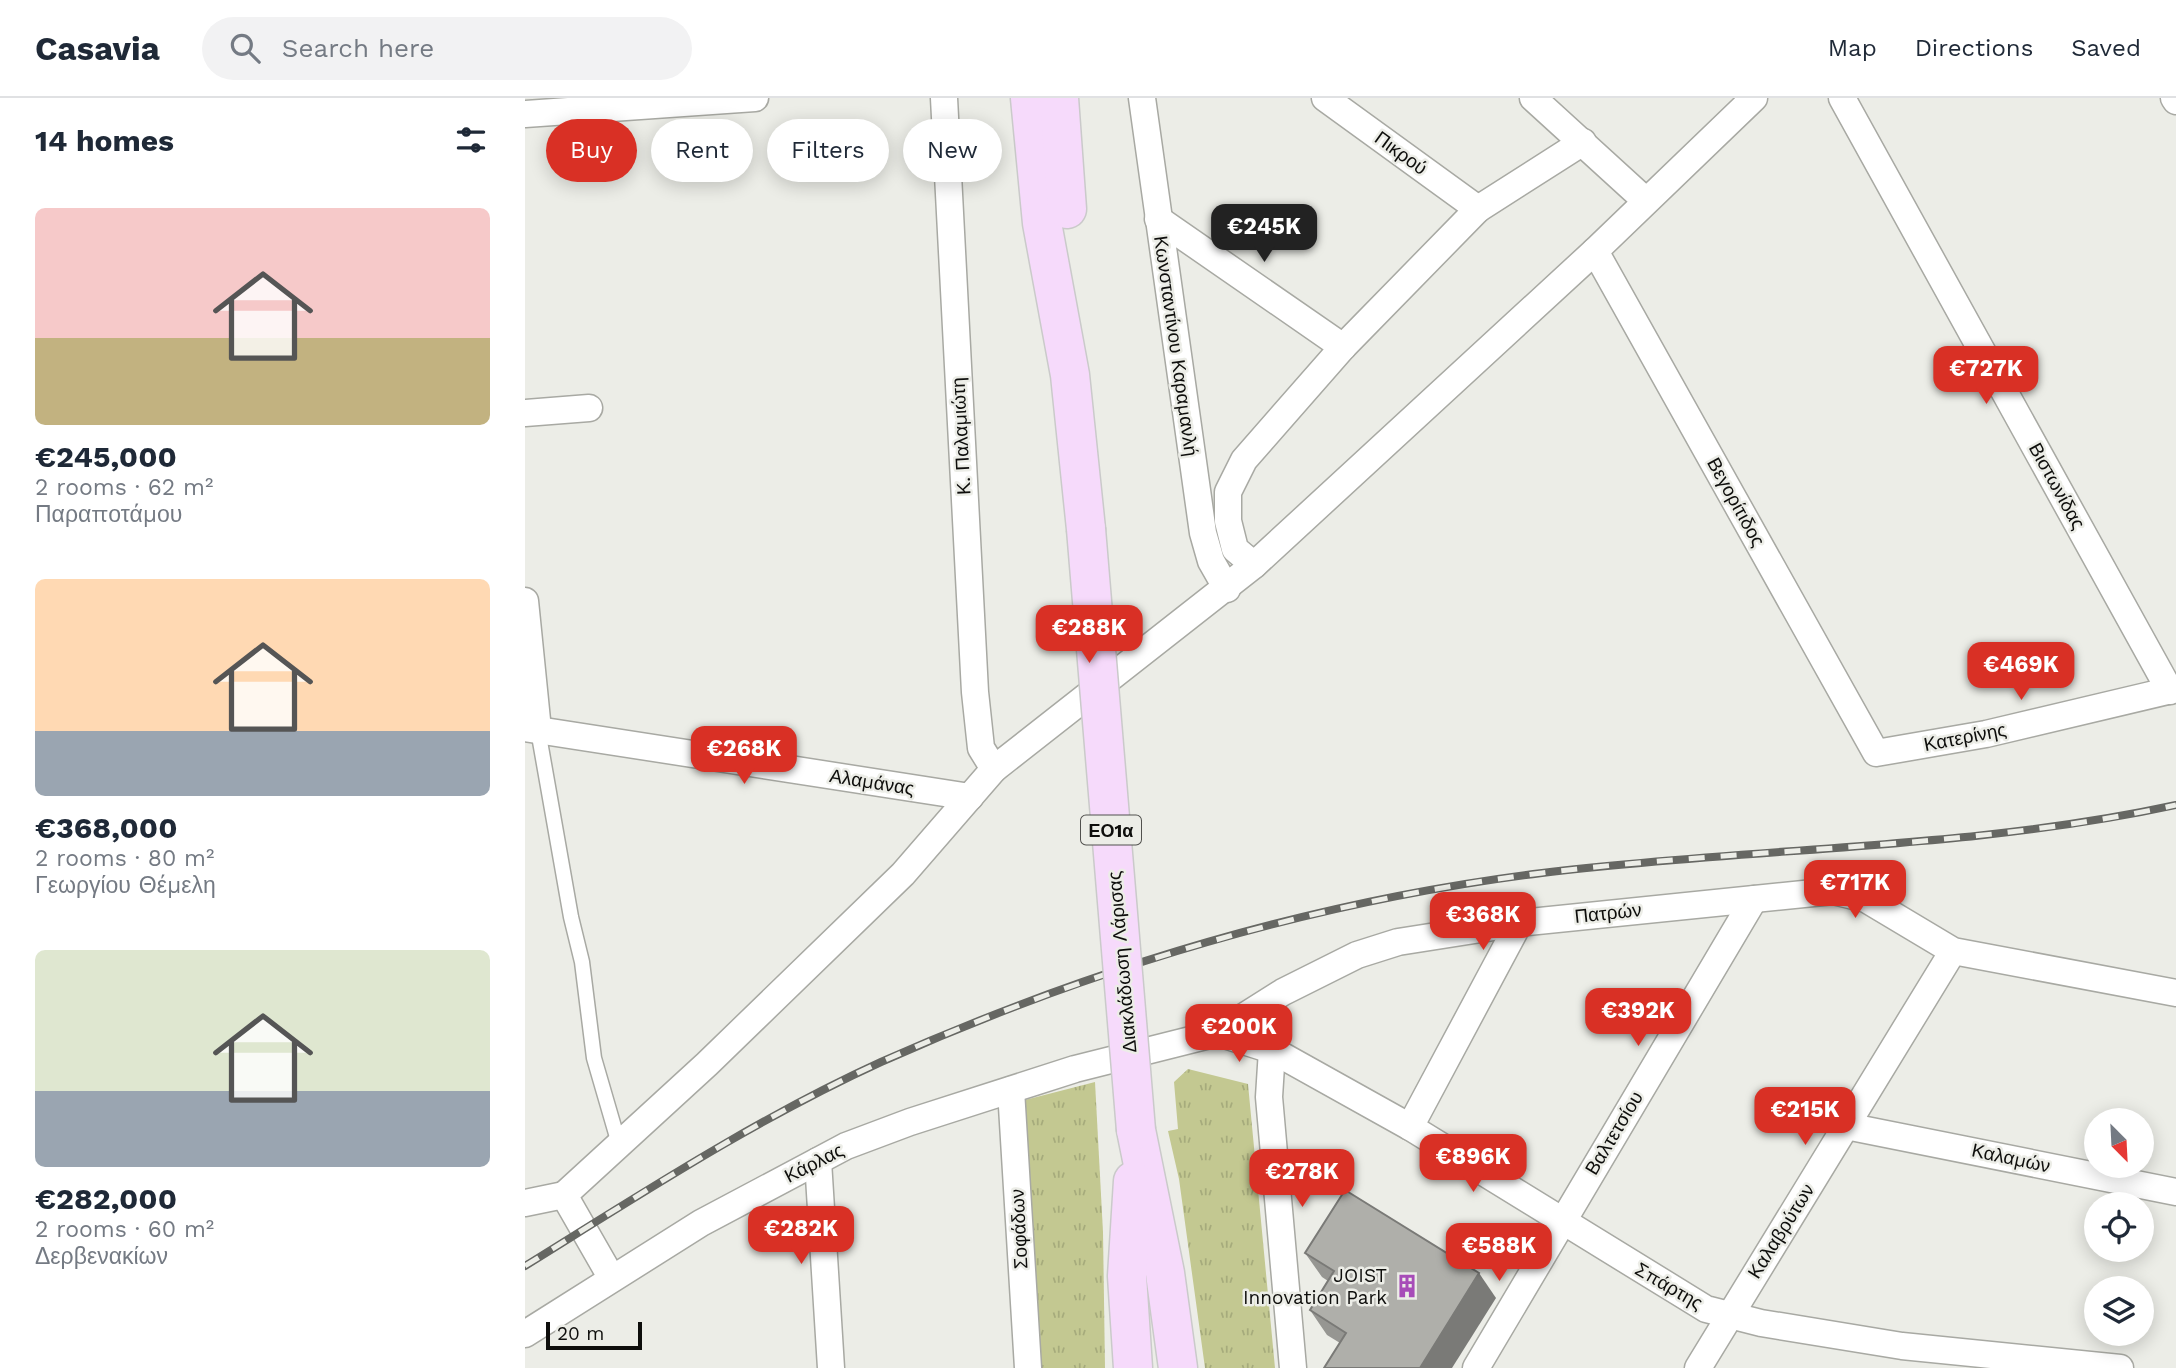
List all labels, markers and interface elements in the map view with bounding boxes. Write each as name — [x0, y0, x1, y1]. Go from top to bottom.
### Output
search box — [202, 17, 692, 80]
text: Casavia — [35, 29, 160, 68]
icon: search — [226, 29, 264, 67]
text: Search here — [282, 33, 434, 63]
text: Map — [1828, 34, 1877, 62]
text: Directions — [1915, 34, 2033, 62]
text: Saved — [2071, 34, 2141, 62]
chip: Buy — [546, 119, 637, 182]
chip: Rent — [651, 119, 753, 182]
chip: Filters — [767, 119, 889, 182]
chip: New — [903, 119, 1002, 182]
icon: filters — [452, 121, 490, 159]
text: 14 homes — [35, 123, 174, 158]
street label: Πικρού — [1370, 126, 1432, 180]
pin: €245K — [1215, 204, 1313, 264]
text: €245K — [1227, 213, 1301, 240]
street label: Κωνσταντίνου Καραμανλή — [1149, 234, 1203, 458]
icon: home — [200, 253, 326, 379]
pin: €727K — [1937, 346, 2035, 406]
text: €727K — [1949, 355, 2023, 382]
street label: Κ. Παλαμιώτη — [946, 377, 976, 495]
text: €245,000 — [35, 439, 177, 474]
street label: Βιστωνίδας — [2024, 439, 2090, 533]
street label: Βεγορίτιδος — [1702, 453, 1770, 551]
text: 2 rooms · 62 m² — [35, 474, 213, 501]
text: Παραποτάμου — [35, 501, 182, 528]
pin: €288K — [1040, 606, 1138, 665]
text: €288K — [1052, 614, 1126, 641]
icon: home — [200, 624, 326, 750]
pin: €469K — [1972, 642, 2070, 702]
text: €469K — [1983, 651, 2059, 678]
street label: Κατερίνης — [1922, 718, 2008, 756]
pin: €268K — [695, 726, 793, 786]
text: €268K — [707, 735, 781, 762]
street label: Αλαμάνας — [828, 764, 916, 800]
text: €368,000 — [35, 810, 178, 845]
road number: ΕΟ1α — [1081, 816, 1141, 844]
text: 2 rooms · 80 m² — [35, 845, 214, 872]
pin: €717K — [1806, 860, 1904, 920]
text: €717K — [1820, 869, 1890, 896]
street label: Διακλάδωση Λάρισας — [1103, 870, 1141, 1054]
text: Γεωργίου Θέμελη — [35, 872, 216, 899]
pin: €368K — [1434, 892, 1532, 952]
street label: Πατρών — [1573, 898, 1643, 928]
text: €368K — [1446, 901, 1520, 928]
pin: €392K — [1589, 988, 1687, 1048]
icon: home — [200, 995, 326, 1121]
text: €392K — [1601, 997, 1675, 1024]
pin: €200K — [1190, 1004, 1288, 1064]
text: €200K — [1201, 1013, 1277, 1040]
street label: Βαλτετσίου — [1580, 1087, 1648, 1179]
pin: €215K — [1756, 1088, 1854, 1147]
text: €215K — [1770, 1096, 1840, 1123]
north arrow — [2084, 1108, 2154, 1178]
map controls — [2084, 1108, 2154, 1346]
pin: €896K — [1424, 1134, 1522, 1194]
street label: Κάρλας — [781, 1138, 847, 1188]
street label: Καλαμών — [1970, 1138, 2052, 1178]
text: €896K — [1436, 1143, 1510, 1170]
pin: €278K — [1253, 1150, 1351, 1209]
text: €278K — [1265, 1158, 1339, 1185]
street label: Καλαβρύτων — [1743, 1179, 1819, 1283]
text: €282,000 — [35, 1181, 177, 1216]
street label: Σοφάδων — [1005, 1188, 1033, 1270]
button: locate — [2084, 1192, 2154, 1262]
pin: €282K — [752, 1206, 850, 1266]
text: €282K — [764, 1215, 838, 1242]
text: 2 rooms · 60 m² — [35, 1216, 214, 1243]
pin: €588K — [1450, 1224, 1548, 1283]
text: €588K — [1462, 1232, 1536, 1259]
text: Δερβενακίων — [35, 1243, 168, 1270]
street label: Σπάρτης — [1631, 1257, 1707, 1315]
place label: JOIST Innovation Park — [1243, 1264, 1387, 1309]
building icon: JOIST Innovation Park — [1393, 1272, 1421, 1300]
button: layers — [2084, 1276, 2154, 1346]
scale bar — [546, 1319, 642, 1351]
text: 20 m — [557, 1322, 604, 1345]

